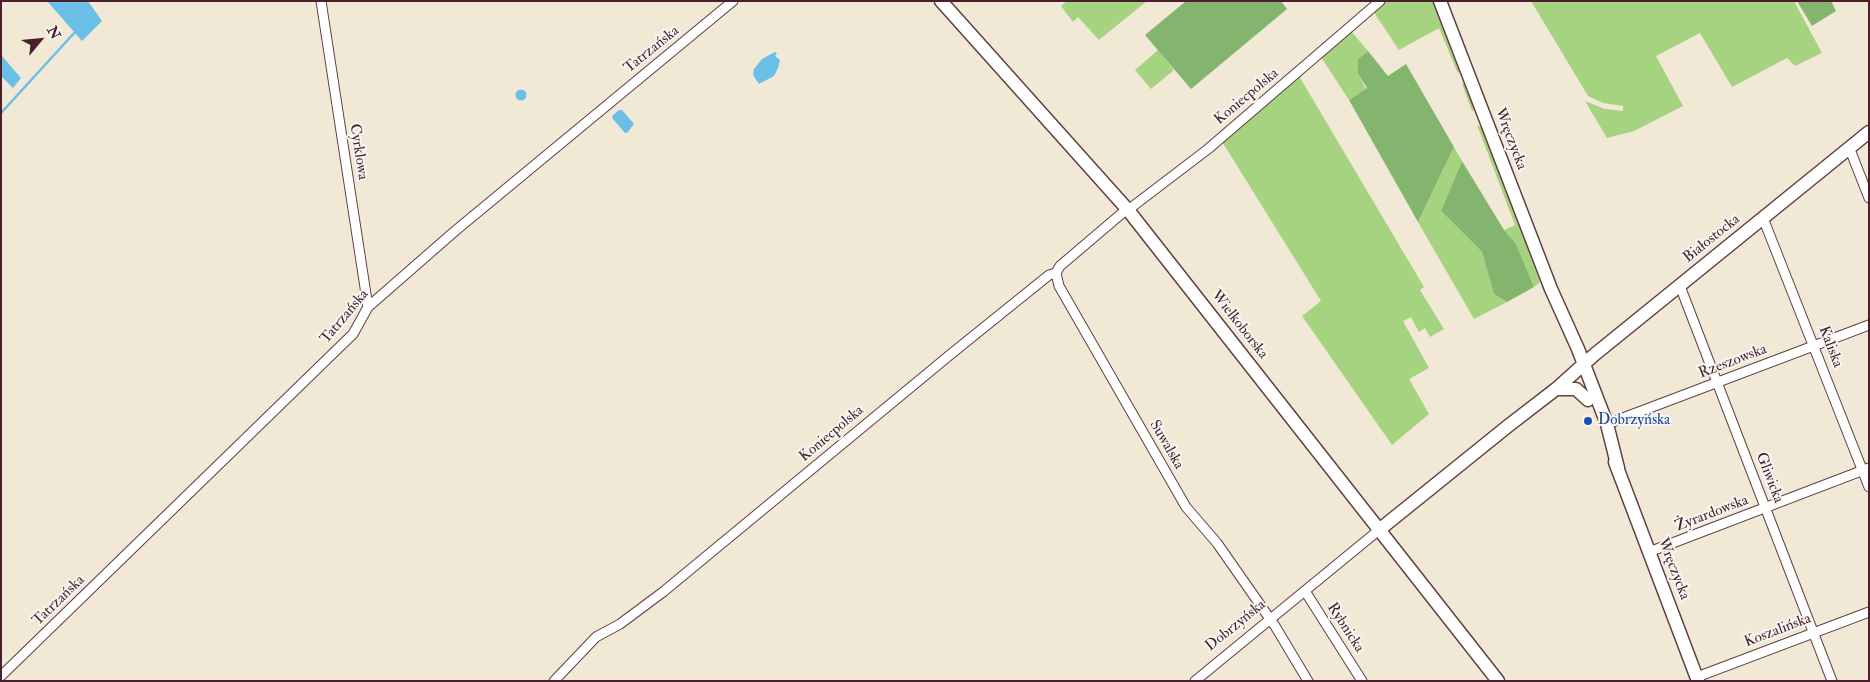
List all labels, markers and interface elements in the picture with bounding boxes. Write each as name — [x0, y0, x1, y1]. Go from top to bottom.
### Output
north arrow — [15, 15, 65, 65]
street label: Tatrzańska — [621, 22, 683, 78]
text: N — [43, 23, 64, 42]
street label: Koniecpolska — [1211, 65, 1283, 129]
street label: Wręczycka — [1490, 106, 1530, 172]
street label: Cyrklowa — [345, 123, 371, 181]
street label: Białostocka — [1680, 211, 1744, 267]
street label: Tatrzańska — [317, 286, 373, 348]
street label: Wielkoborska — [1207, 287, 1271, 363]
street label: Kaliska — [1814, 324, 1846, 370]
street label: Rzeszowska — [1696, 341, 1770, 383]
street label: Koniecpolska — [796, 402, 868, 466]
place label: Dobrzyńska — [1598, 412, 1670, 430]
marker: Dobrzyńska — [1582, 415, 1594, 427]
street label: Suwalska — [1145, 417, 1187, 473]
street label: Gliwicka — [1751, 450, 1787, 506]
street label: Żyrardowska — [1673, 492, 1751, 536]
street label: Wręczycka — [1653, 536, 1693, 602]
street label: Tatrzańska — [29, 572, 89, 630]
street label: Dobrzyńska — [1202, 596, 1270, 656]
street label: Rybnicka — [1322, 600, 1368, 656]
street label: Koszalińska — [1742, 610, 1814, 652]

